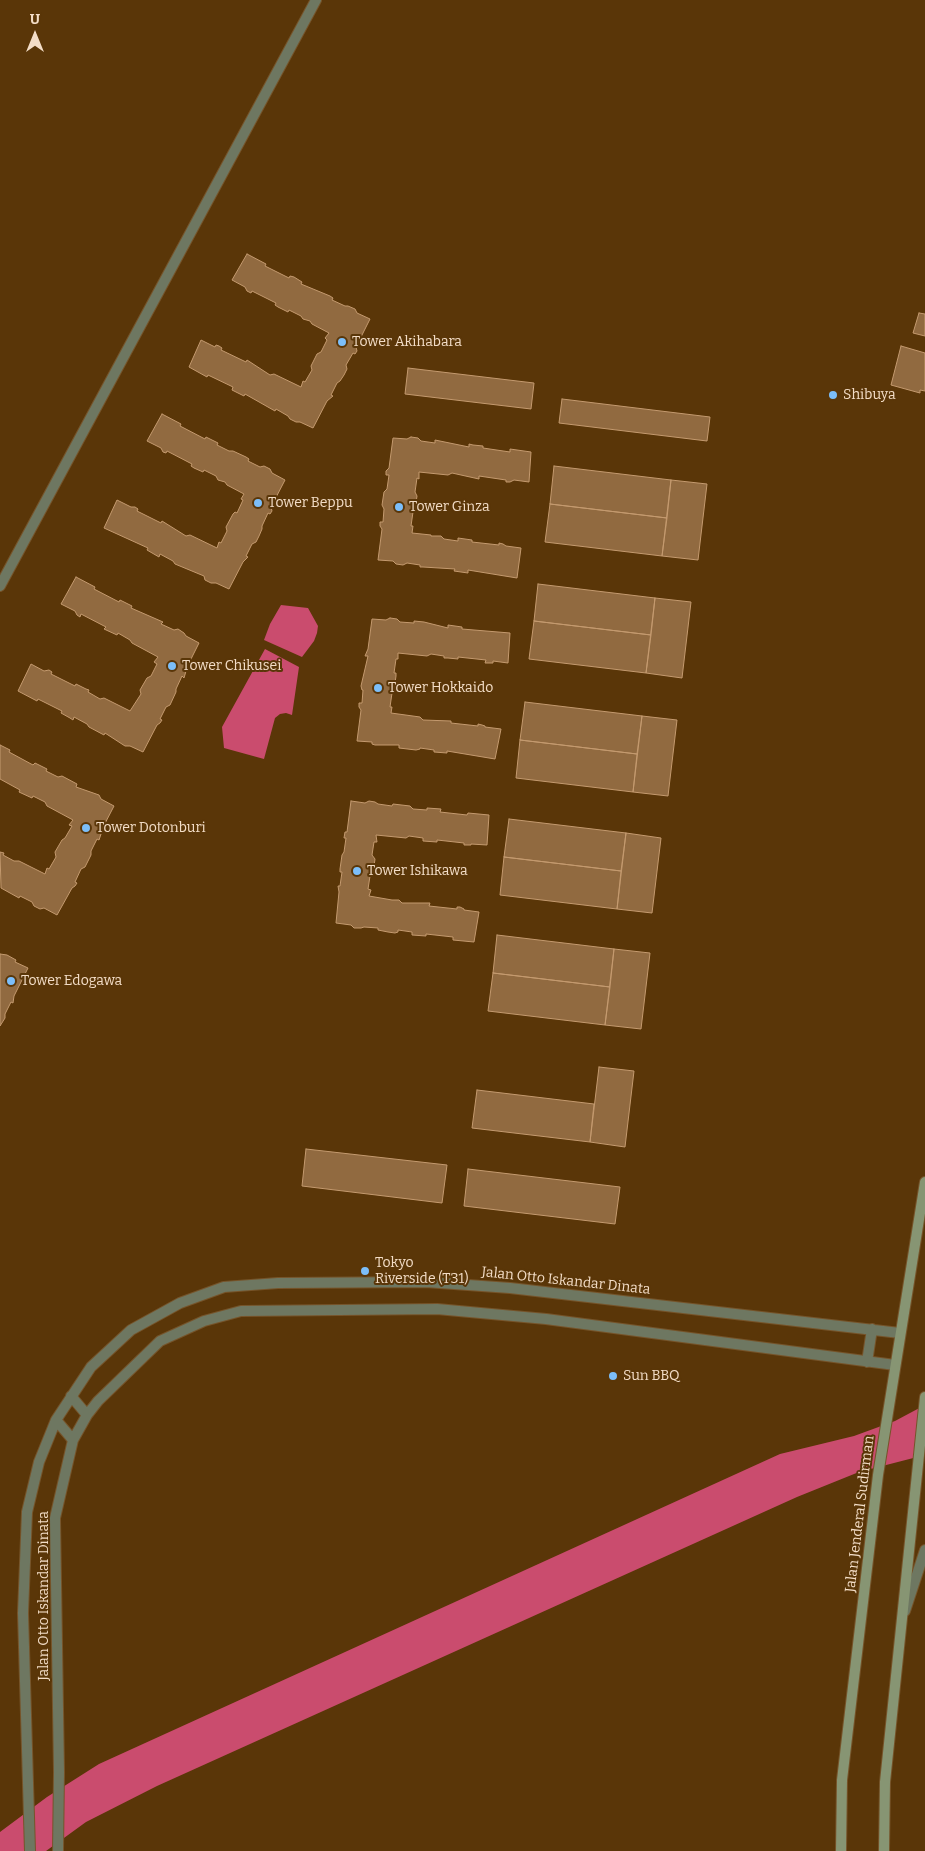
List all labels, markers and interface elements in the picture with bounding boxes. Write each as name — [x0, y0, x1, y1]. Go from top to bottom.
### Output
north arrow — [10, 10, 60, 60]
text: U — [30, 11, 40, 28]
place label: Tower Akihabara — [352, 334, 462, 350]
marker: Tower Akihabara — [336, 336, 348, 348]
place label: Shibuya — [843, 387, 896, 403]
marker: Shibuya — [827, 389, 839, 401]
place label: Tower Beppu — [268, 495, 353, 511]
marker: Tower Beppu — [252, 497, 264, 509]
place label: Tower Ginza — [409, 499, 490, 515]
marker: Tower Ginza — [393, 501, 405, 513]
place label: Tower Chikusei — [182, 658, 281, 674]
marker: Tower Chikusei — [166, 660, 178, 672]
place label: Tower Hokkaido — [388, 680, 493, 696]
marker: Tower Hokkaido — [372, 682, 384, 694]
place label: Tower Dotonburi — [96, 820, 206, 836]
marker: Tower Dotonburi — [80, 822, 92, 834]
place label: Tower Ishikawa — [367, 863, 468, 879]
marker: Tower Ishikawa — [351, 865, 363, 877]
place label: Tower Edogawa — [21, 973, 122, 989]
marker: Tower Edogawa — [5, 975, 17, 987]
place label: Tokyo Riverside (T31) — [375, 1255, 468, 1288]
street label: Jalan Otto Iskandar Dinata — [481, 1264, 651, 1298]
marker: Tokyo Riverside (T31) — [359, 1265, 371, 1277]
place label: Sun BBQ — [623, 1368, 679, 1384]
marker: Sun BBQ — [607, 1370, 619, 1382]
street label: Jalan Jenderal Sudirman — [842, 1435, 878, 1593]
street label: Jalan Otto Iskandar Dinata — [36, 1511, 52, 1681]

